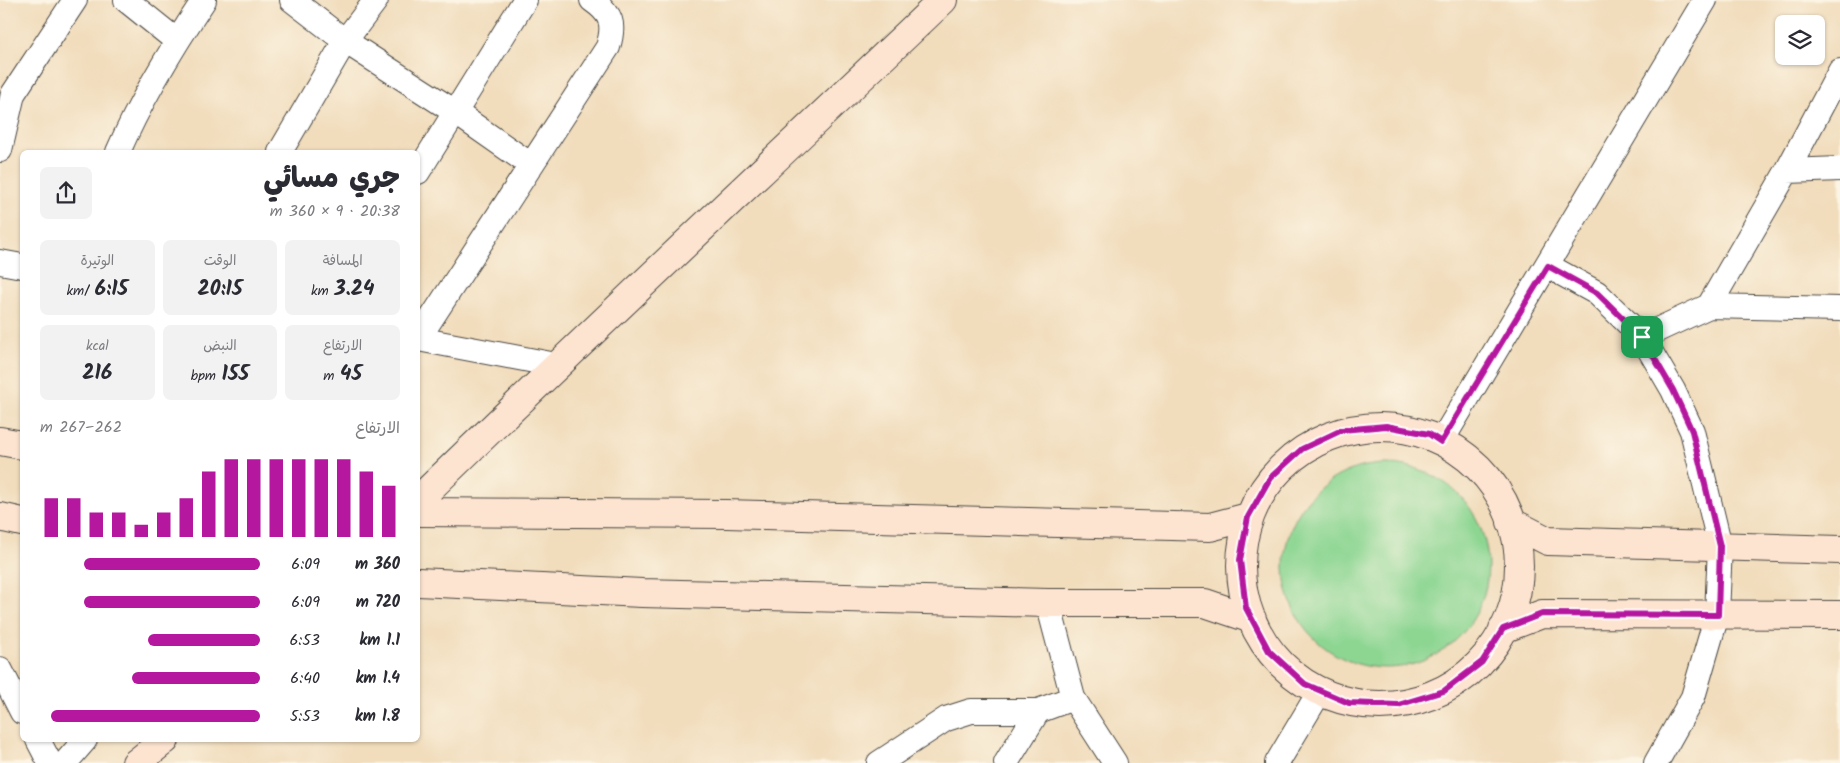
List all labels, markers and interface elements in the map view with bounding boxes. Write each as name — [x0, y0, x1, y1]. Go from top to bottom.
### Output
map controls — [1775, 15, 1825, 65]
button: layers — [1775, 15, 1825, 65]
text: جري مسائي — [264, 157, 400, 202]
button: share — [40, 167, 92, 219]
text: 20:38 · 9 × 360 m — [270, 199, 400, 224]
text: الوتيرة — [80, 250, 114, 272]
text: الوقت — [204, 250, 236, 272]
text: المسافة — [323, 250, 363, 272]
text: 6:15 — [95, 273, 128, 306]
text: 20:15 — [197, 273, 243, 306]
text: 3.24 — [334, 273, 374, 306]
text: /km — [66, 280, 95, 302]
text: km — [311, 280, 334, 302]
pin — [1621, 316, 1663, 358]
icon: arrive — [1628, 323, 1656, 351]
text: kcal — [86, 335, 109, 357]
text: النبض — [203, 335, 237, 357]
text: الارتفاع — [323, 335, 362, 357]
text: 216 — [82, 357, 112, 390]
text: 155 — [222, 358, 249, 391]
text: 45 — [340, 358, 362, 391]
text: bpm — [191, 365, 222, 387]
text: m — [323, 365, 340, 387]
text: 262–267 m — [40, 415, 122, 440]
text: الارتفاع — [355, 416, 400, 441]
text: 6:09 — [291, 552, 320, 577]
text: 360 m — [355, 552, 400, 577]
text: 6:09 — [291, 590, 320, 615]
text: 720 m — [356, 590, 400, 615]
text: 6:53 — [289, 628, 320, 653]
text: 1.1 km — [359, 628, 400, 653]
text: 6:40 — [290, 666, 320, 691]
text: 1.4 km — [355, 666, 400, 691]
text: 5:53 — [290, 704, 320, 729]
text: 1.8 km — [355, 704, 400, 729]

